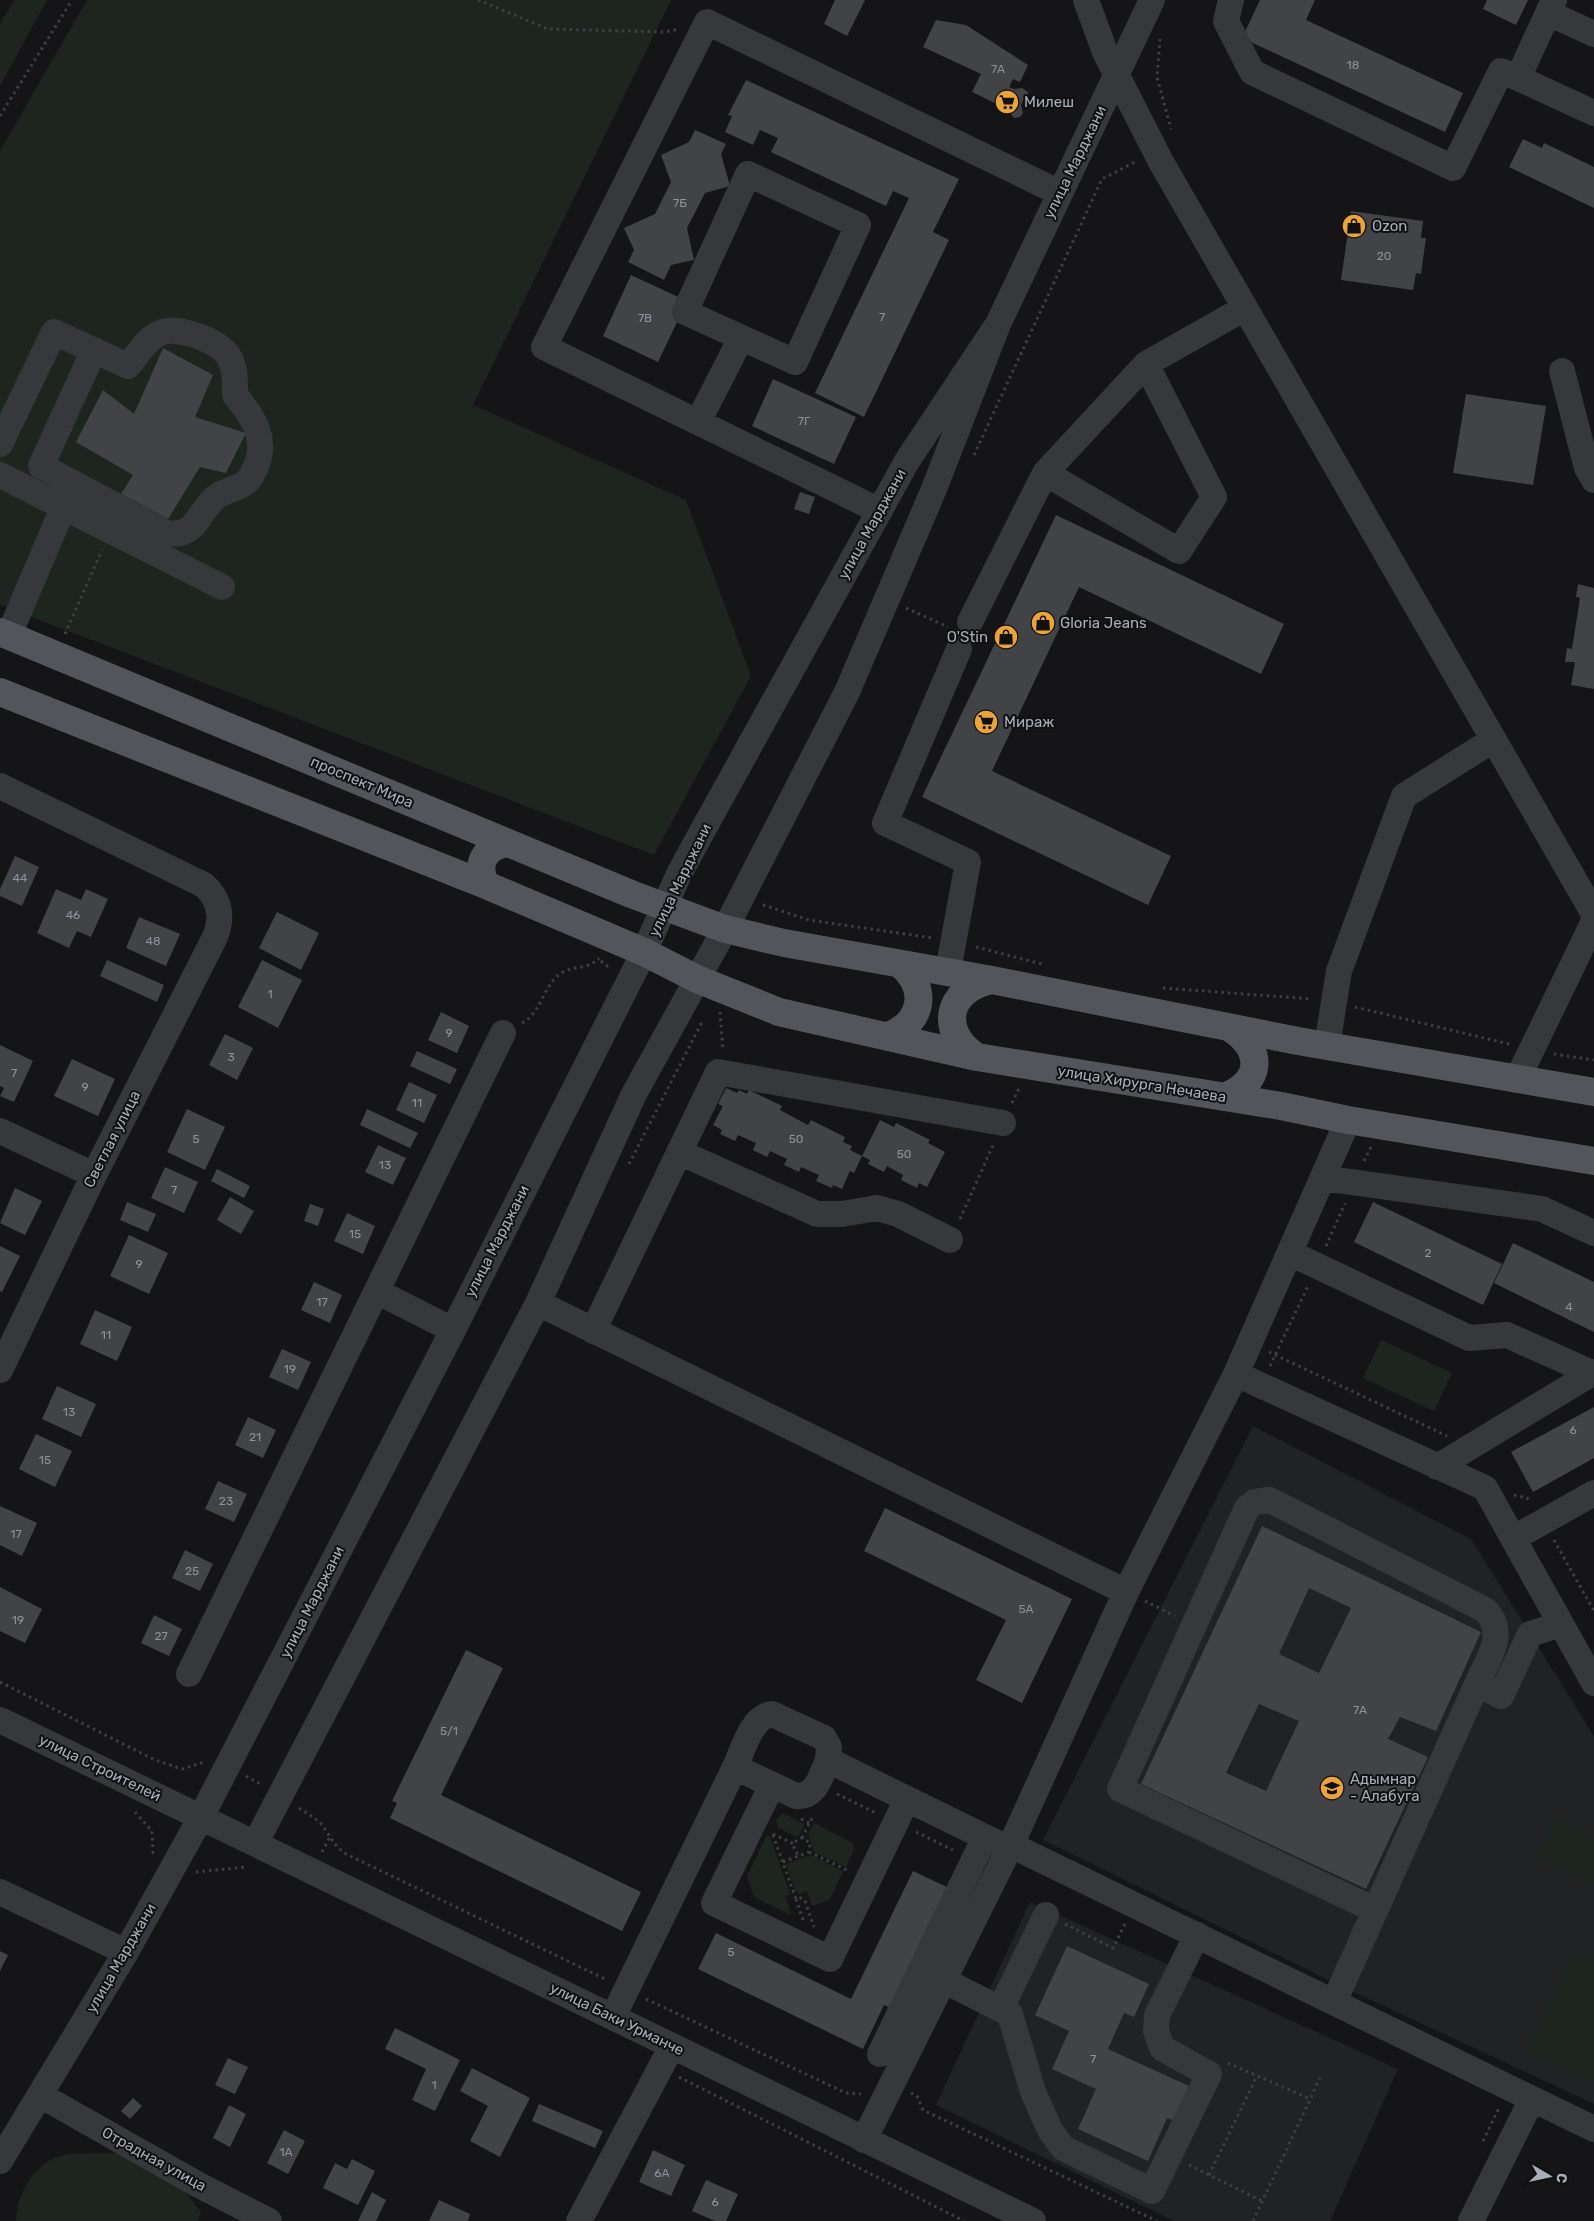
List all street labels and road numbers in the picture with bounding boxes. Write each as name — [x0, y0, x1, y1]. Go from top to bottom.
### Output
street label: улица Марджани — [1040, 103, 1110, 221]
street label: улица Марджани — [834, 466, 910, 582]
street label: проспект Мира — [308, 752, 416, 812]
street label: улица Марджани — [645, 821, 715, 939]
street label: улица Хирурга Нечаева — [1056, 1062, 1228, 1106]
street label: Светлая улица — [80, 1087, 144, 1191]
street label: улица Марджани — [461, 1182, 533, 1300]
street label: улица Марджани — [276, 1543, 348, 1661]
street label: улица Строителей — [36, 1731, 164, 1805]
street label: улица Марджани — [82, 1900, 160, 2016]
street label: улица Баки Урманче — [547, 1979, 687, 2059]
street label: Отрадная улица — [99, 2123, 209, 2195]

